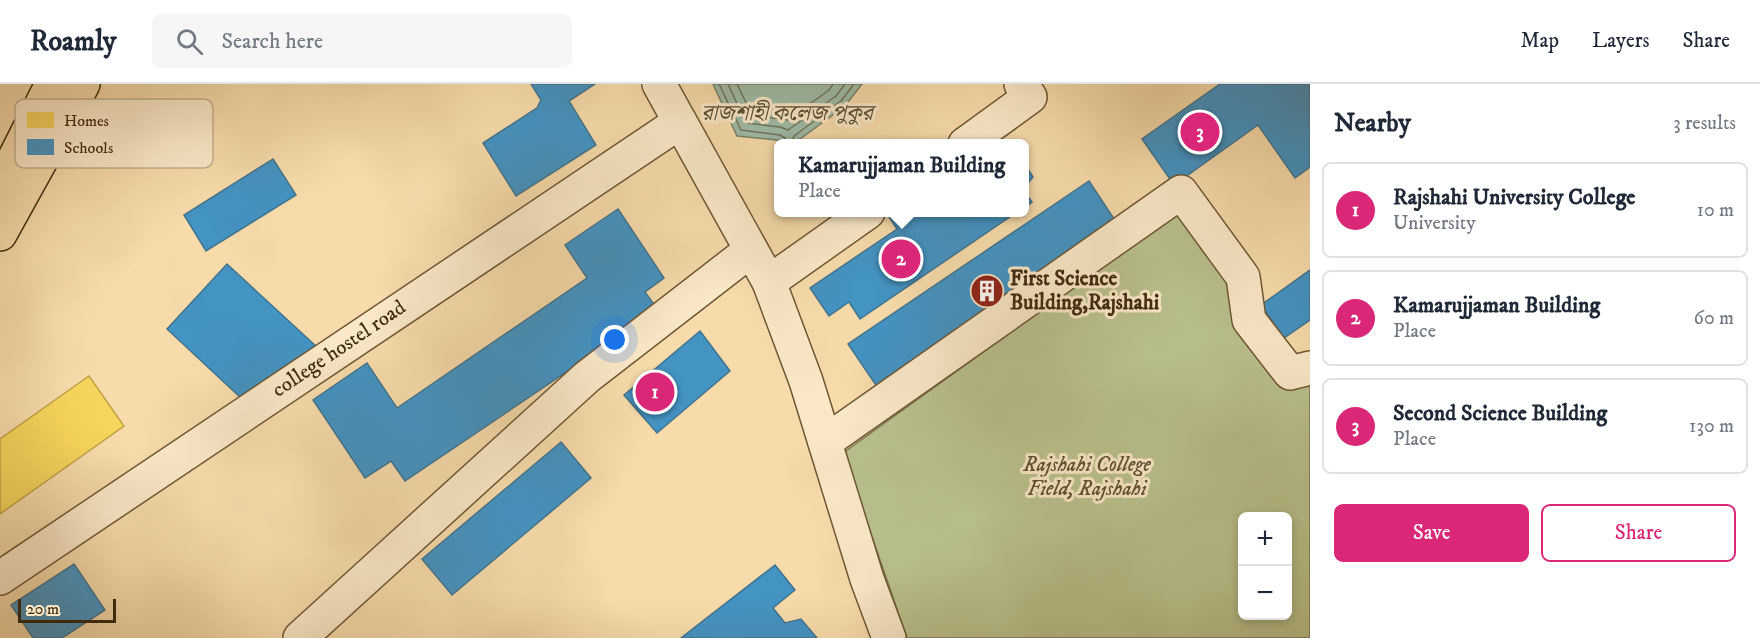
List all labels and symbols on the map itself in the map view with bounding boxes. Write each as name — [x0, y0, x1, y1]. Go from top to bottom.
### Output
legend — [15, 99, 213, 168]
water label: রাজশাহী কলেজ পুকুর — [701, 99, 877, 127]
pin: 3 — [1180, 110, 1220, 154]
text: Homes — [64, 111, 109, 131]
text: Schools — [64, 138, 113, 158]
pin: 2 — [882, 236, 920, 282]
place label: First Science Building,Rajshahi — [1010, 266, 1160, 317]
building icon: First Science Building,Rajshahi — [969, 273, 1005, 309]
street label: college hostel road — [267, 294, 411, 403]
your location — [600, 325, 629, 354]
pin: 1 — [636, 370, 674, 414]
park label: Rajshahi College Field, Rajshahi — [1022, 452, 1152, 502]
scale bar — [18, 596, 116, 624]

